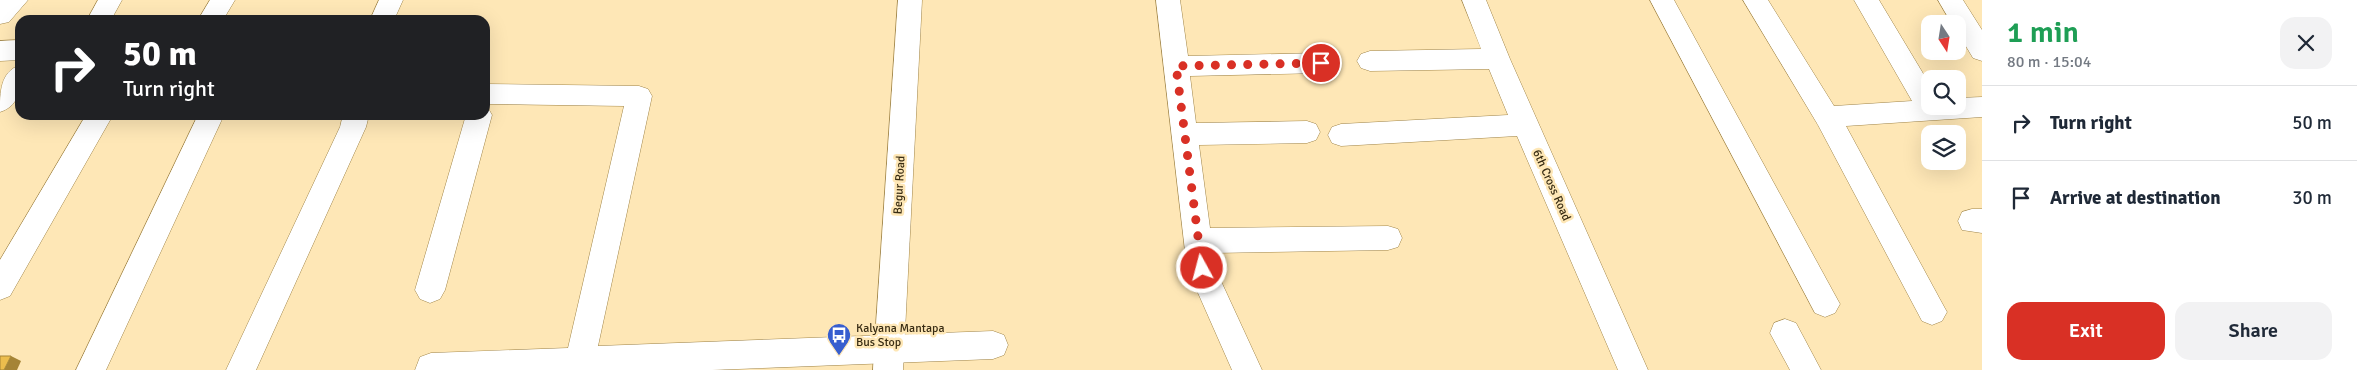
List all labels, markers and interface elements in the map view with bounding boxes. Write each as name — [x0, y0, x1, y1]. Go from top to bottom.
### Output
text: 1 min — [2007, 14, 2079, 51]
north arrow — [1921, 15, 1966, 60]
map controls — [1921, 15, 1966, 170]
button: close — [2280, 17, 2332, 69]
text: 50 m — [123, 32, 197, 75]
icon: right — [40, 35, 105, 100]
pin — [1300, 42, 1342, 84]
icon: arrive — [1307, 49, 1335, 77]
text: 80 m · 15:04 — [2007, 52, 2091, 72]
button: search — [1921, 70, 1966, 115]
text: Turn right — [123, 75, 215, 102]
icon: right — [2007, 109, 2035, 137]
text: Turn right — [2050, 111, 2132, 135]
text: 50 m — [2292, 111, 2332, 135]
button: layers — [1921, 125, 1966, 170]
street label: 6th Cross Road — [1529, 147, 1574, 223]
street label: Begur Road — [890, 155, 909, 215]
icon: arrive — [2007, 184, 2035, 212]
text: Arrive at destination — [2050, 186, 2221, 210]
text: 30 m — [2292, 186, 2332, 210]
position arrow — [1175, 241, 1227, 293]
button: Exit — [2007, 302, 2165, 360]
button: Share — [2175, 302, 2332, 360]
place label: Kalyana Mantapa Bus Stop — [856, 321, 944, 350]
bus stop icon: Kalyana Mantapa Bus Stop — [826, 322, 852, 356]

